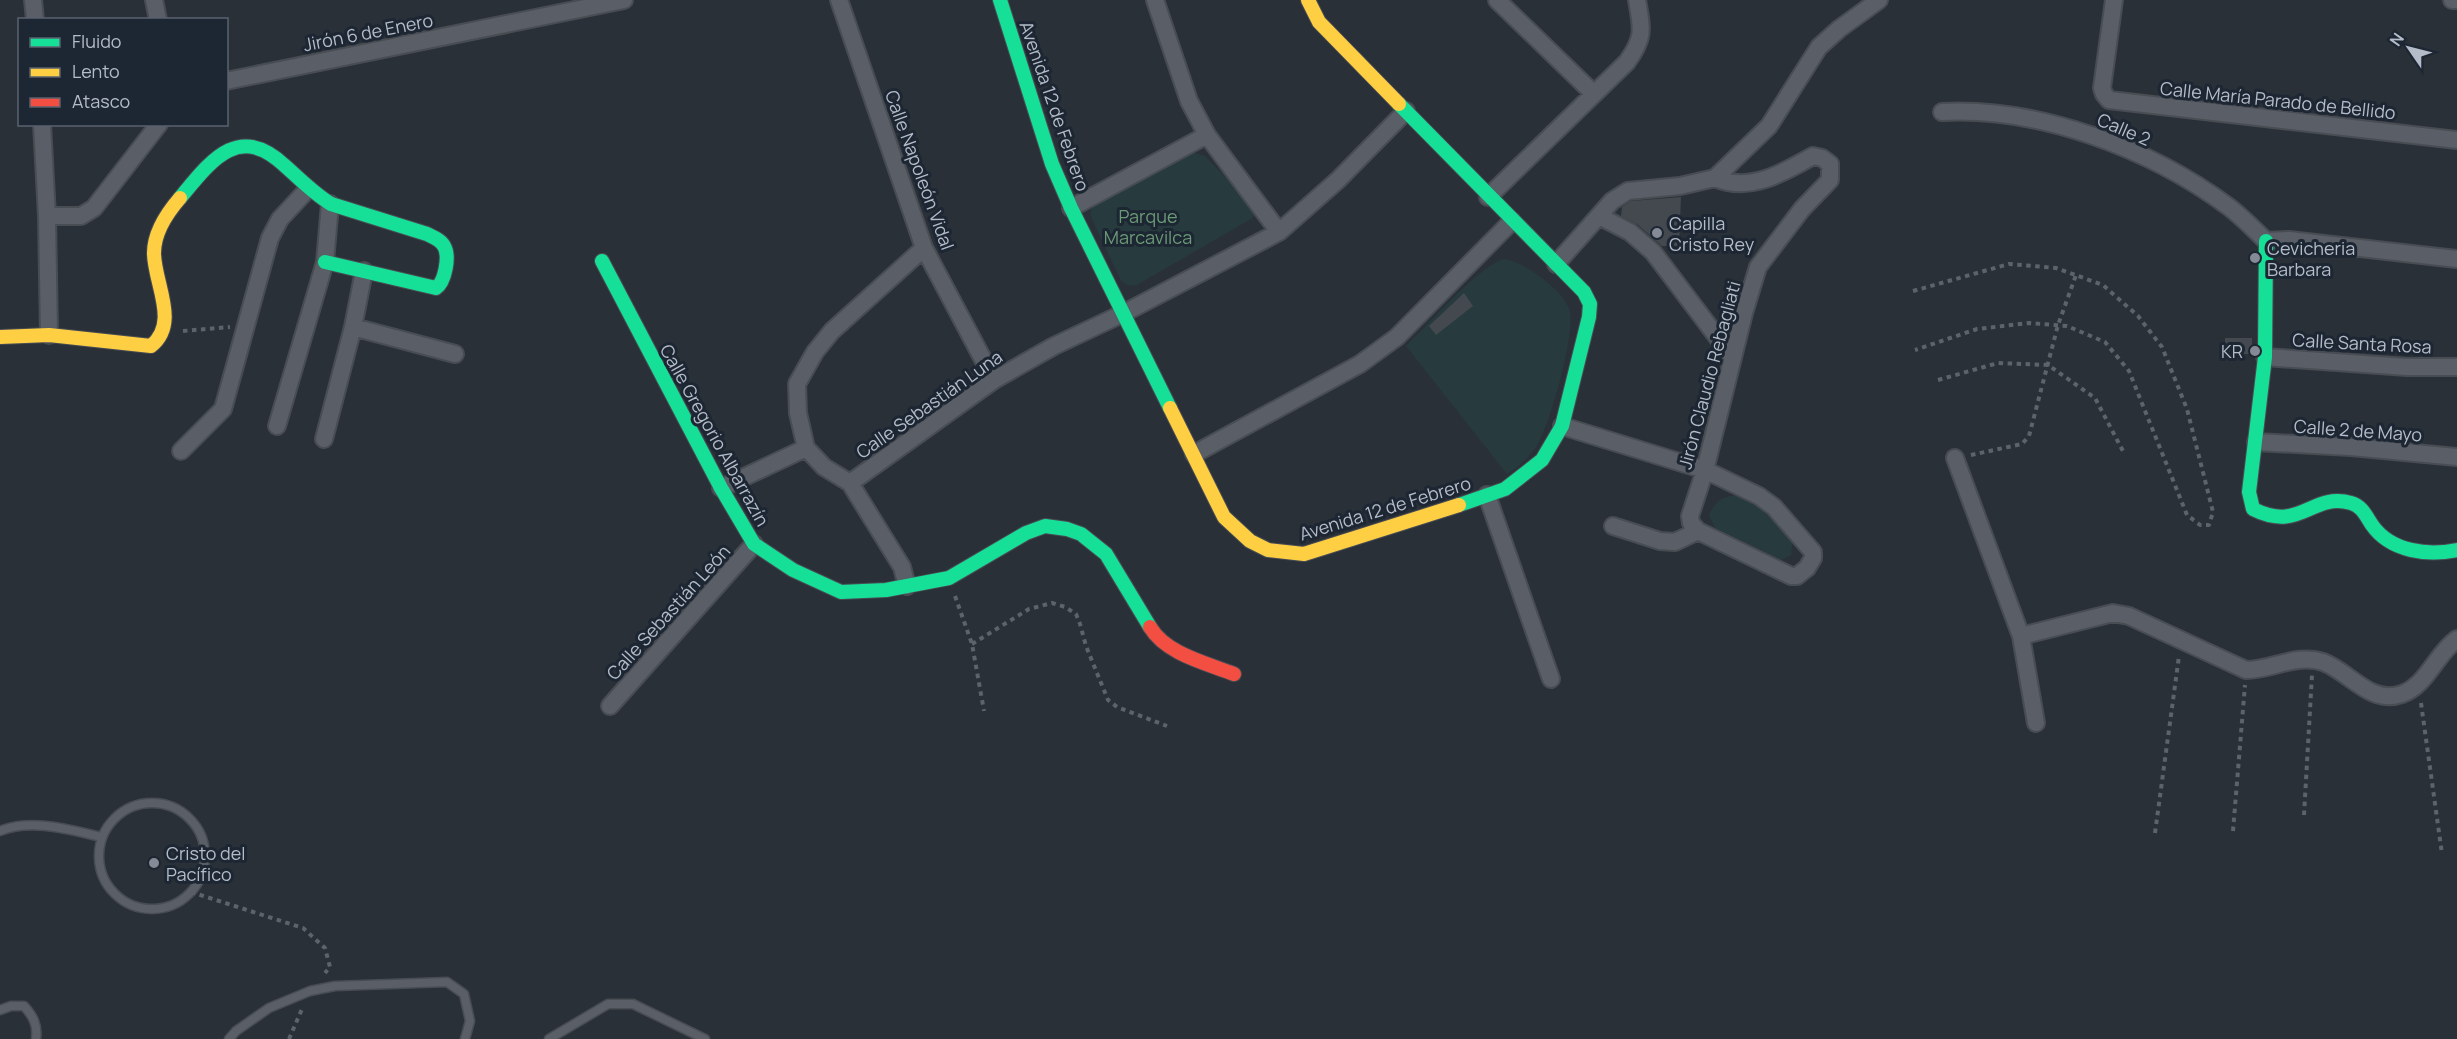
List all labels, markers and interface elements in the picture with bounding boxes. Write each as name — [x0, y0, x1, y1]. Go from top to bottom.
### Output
street label: Jirón 6 de Enero — [301, 8, 435, 56]
legend — [18, 18, 228, 126]
street label: Avenida 12 de Febrero — [1015, 18, 1095, 194]
north arrow — [2379, 18, 2439, 78]
text: N — [2384, 28, 2409, 50]
text: Fluido — [72, 29, 121, 53]
text: Lento — [72, 59, 120, 83]
street label: Calle María Parado de Bellido — [2159, 76, 2397, 124]
street label: Calle Napoleón Vidal — [880, 87, 960, 253]
text: Atasco — [72, 89, 130, 113]
street label: Calle 2 — [2094, 107, 2154, 151]
park label: Parque Marcavilca — [1104, 204, 1192, 249]
place label: Capilla Cristo Rey — [1669, 211, 1755, 256]
marker: Capilla Cristo Rey — [1650, 226, 1664, 240]
place label: Cevicheria Barbara — [2267, 236, 2355, 281]
marker: Cevicheria Barbara — [2248, 251, 2262, 265]
street label: Jirón Claudio Rebagliati — [1672, 278, 1746, 472]
street label: Calle Santa Rosa — [2292, 327, 2432, 359]
place label: KR — [2221, 339, 2243, 363]
street label: Calle Gregorio Albarrazín — [655, 340, 775, 530]
street label: Calle Sebastián Luna — [851, 344, 1007, 464]
marker: KR — [2248, 344, 2262, 358]
street label: Calle 2 de Mayo — [2293, 414, 2423, 446]
street label: Avenida 12 de Febrero — [1296, 470, 1474, 546]
street label: Calle Sebastián León — [601, 539, 735, 685]
place label: Cristo del Pacífico — [166, 841, 246, 886]
marker: Cristo del Pacífico — [147, 856, 161, 870]

